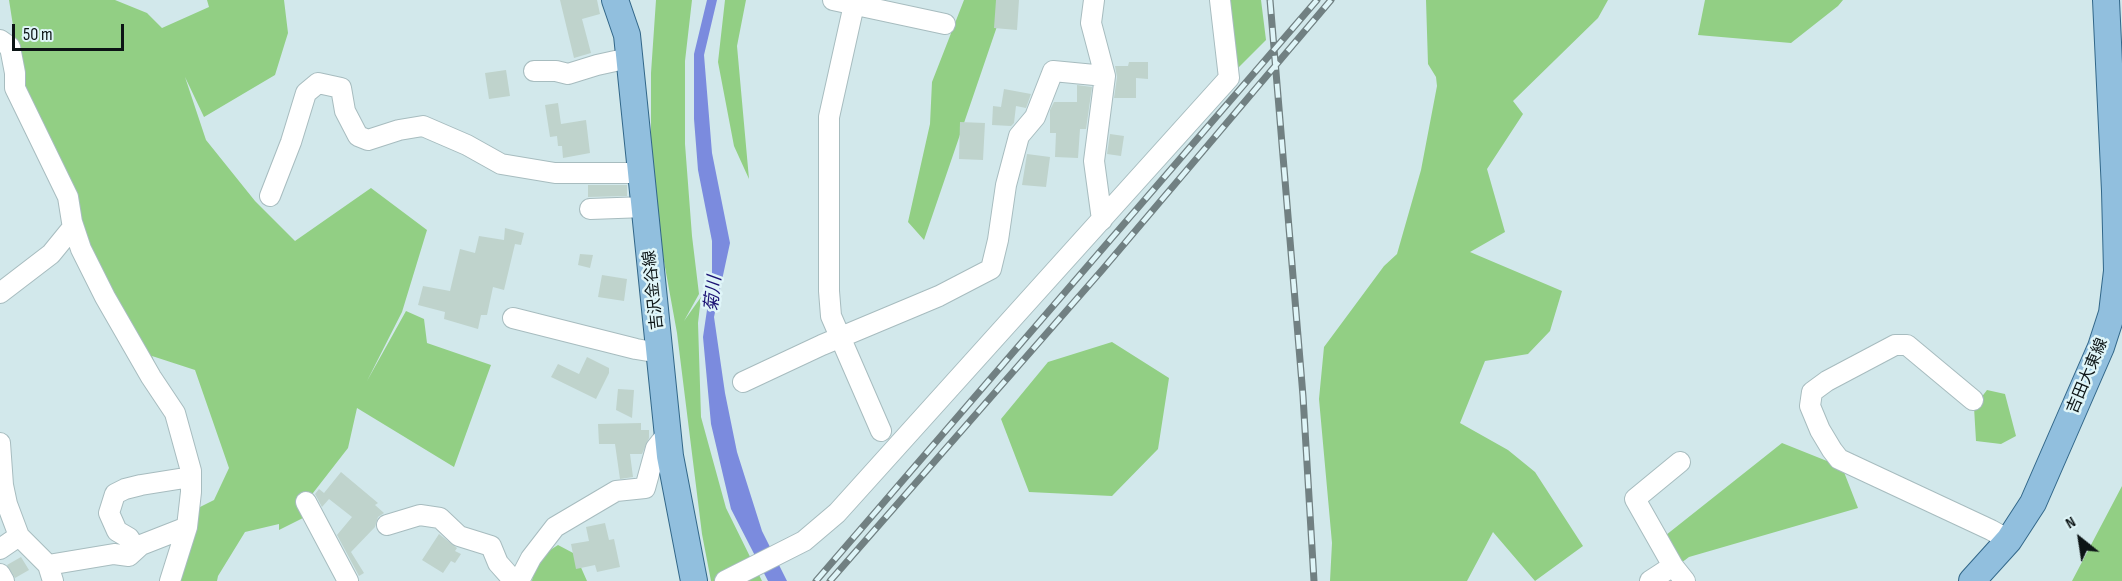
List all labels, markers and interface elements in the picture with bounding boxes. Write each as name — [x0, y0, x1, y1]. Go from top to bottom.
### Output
scale bar — [15, 12, 128, 50]
text: 50 m — [23, 24, 53, 45]
street label: 吉沢金谷線 — [640, 249, 668, 331]
water label: 菊川 — [701, 275, 727, 313]
street label: 吉田大東線 — [2064, 335, 2112, 417]
north arrow — [2050, 509, 2110, 569]
text: N — [2062, 513, 2079, 533]

